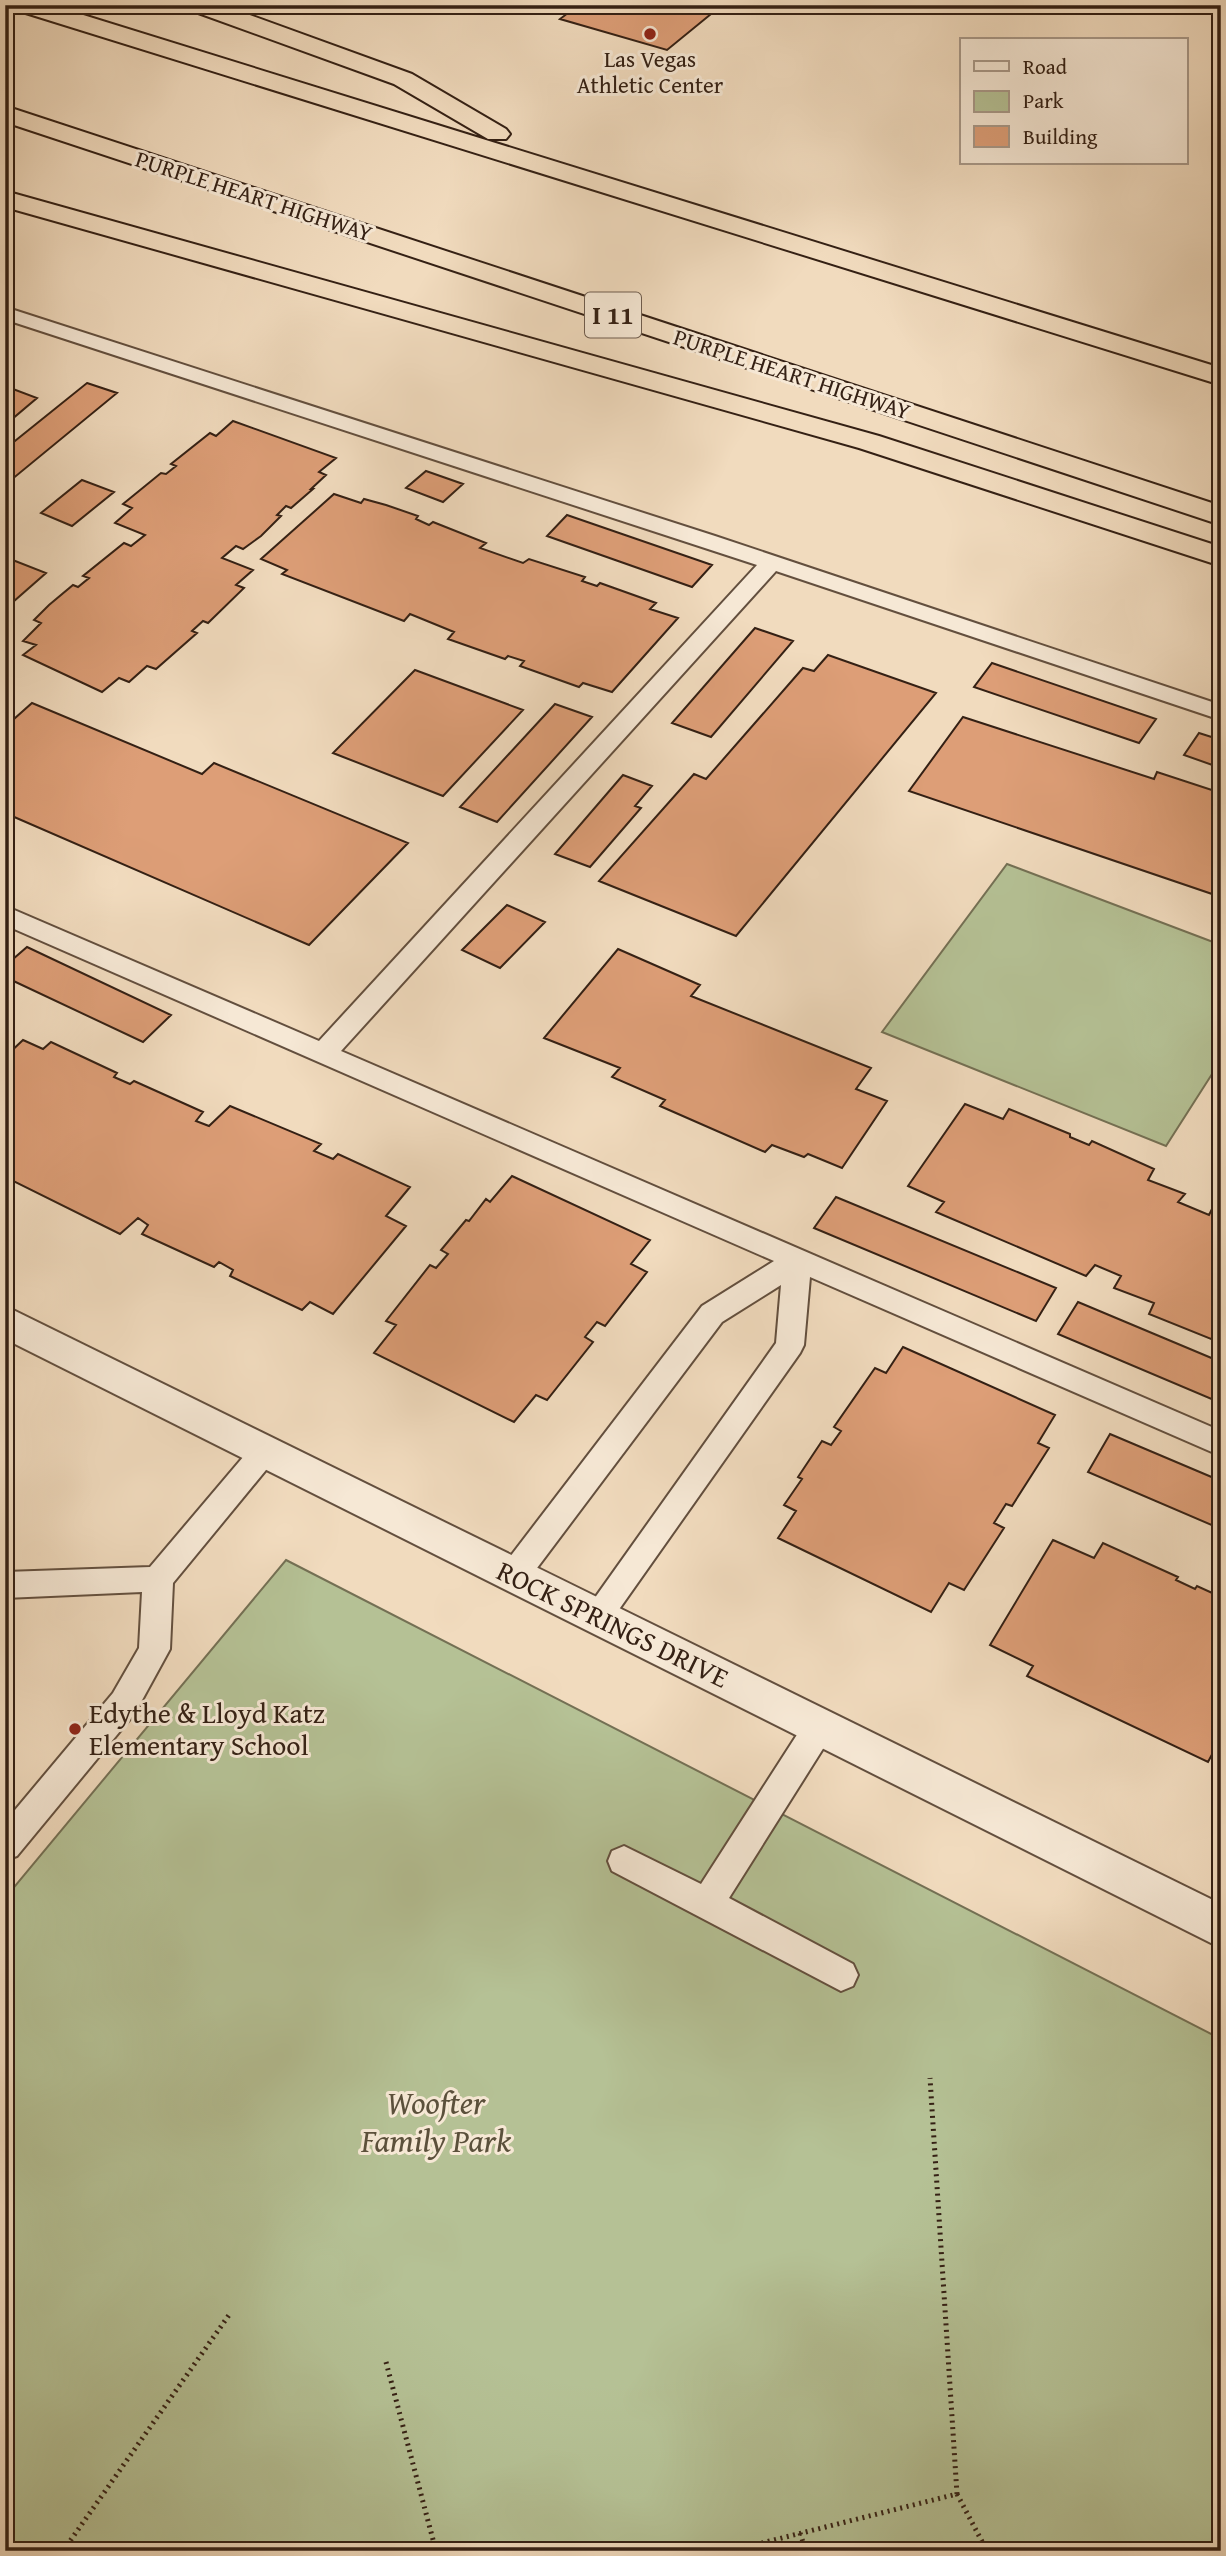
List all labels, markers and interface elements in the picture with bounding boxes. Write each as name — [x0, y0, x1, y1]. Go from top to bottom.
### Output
marker: Las Vegas Athletic Center — [642, 26, 658, 42]
legend — [960, 38, 1188, 164]
place label: Las Vegas Athletic Center — [577, 42, 724, 101]
text: Road — [1023, 51, 1068, 82]
text: Park — [1023, 85, 1064, 116]
text: Building — [1023, 121, 1098, 152]
street label: PURPLE HEART HIGHWAY — [131, 142, 377, 249]
road number: I 11 — [585, 292, 641, 338]
street label: PURPLE HEART HIGHWAY — [669, 320, 915, 427]
street label: ROCK SPRINGS DRIVE — [490, 1550, 736, 1698]
place label: Edythe & Lloyd Katz Elementary School — [89, 1692, 325, 1765]
marker: Edythe & Lloyd Katz Elementary School — [67, 1721, 83, 1737]
park label: Woofter Family Park — [360, 2078, 512, 2164]

